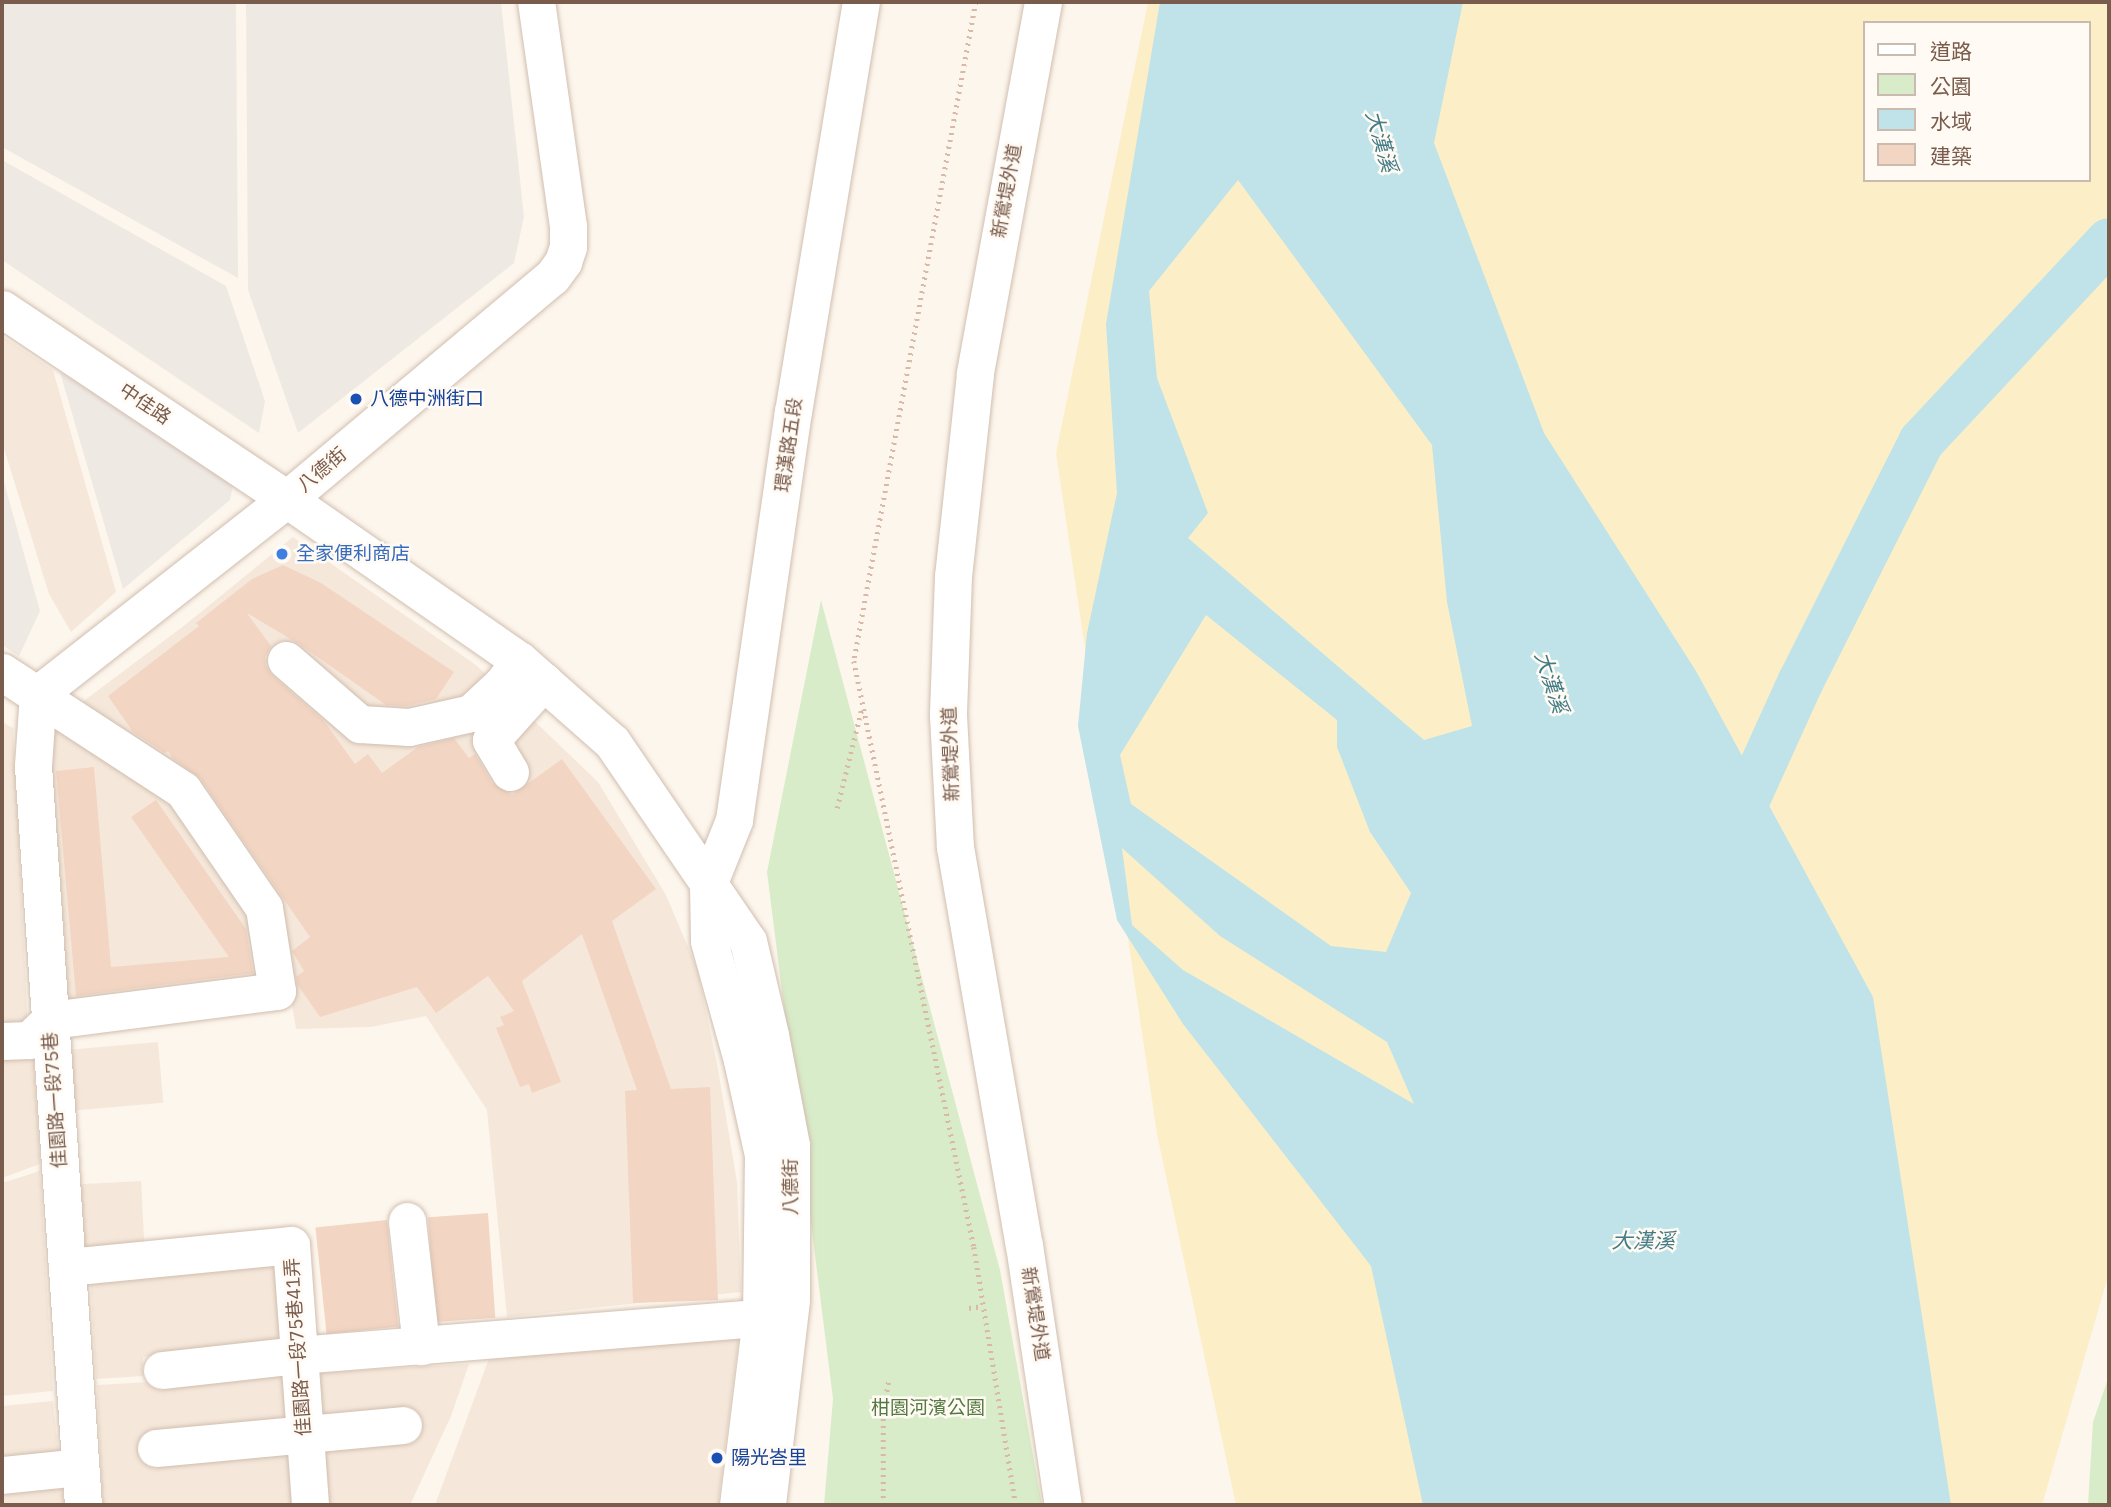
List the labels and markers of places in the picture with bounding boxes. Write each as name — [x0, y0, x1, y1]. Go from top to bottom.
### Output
place label: 八德中洲街口 — [370, 388, 484, 410]
marker: 八德中洲街口 — [348, 391, 364, 407]
place label: 全家便利商店 — [296, 543, 410, 565]
marker: 全家便利商店 — [274, 546, 290, 562]
place label: 陽光峇里 — [731, 1447, 807, 1469]
marker: 陽光峇里 — [709, 1450, 725, 1466]

